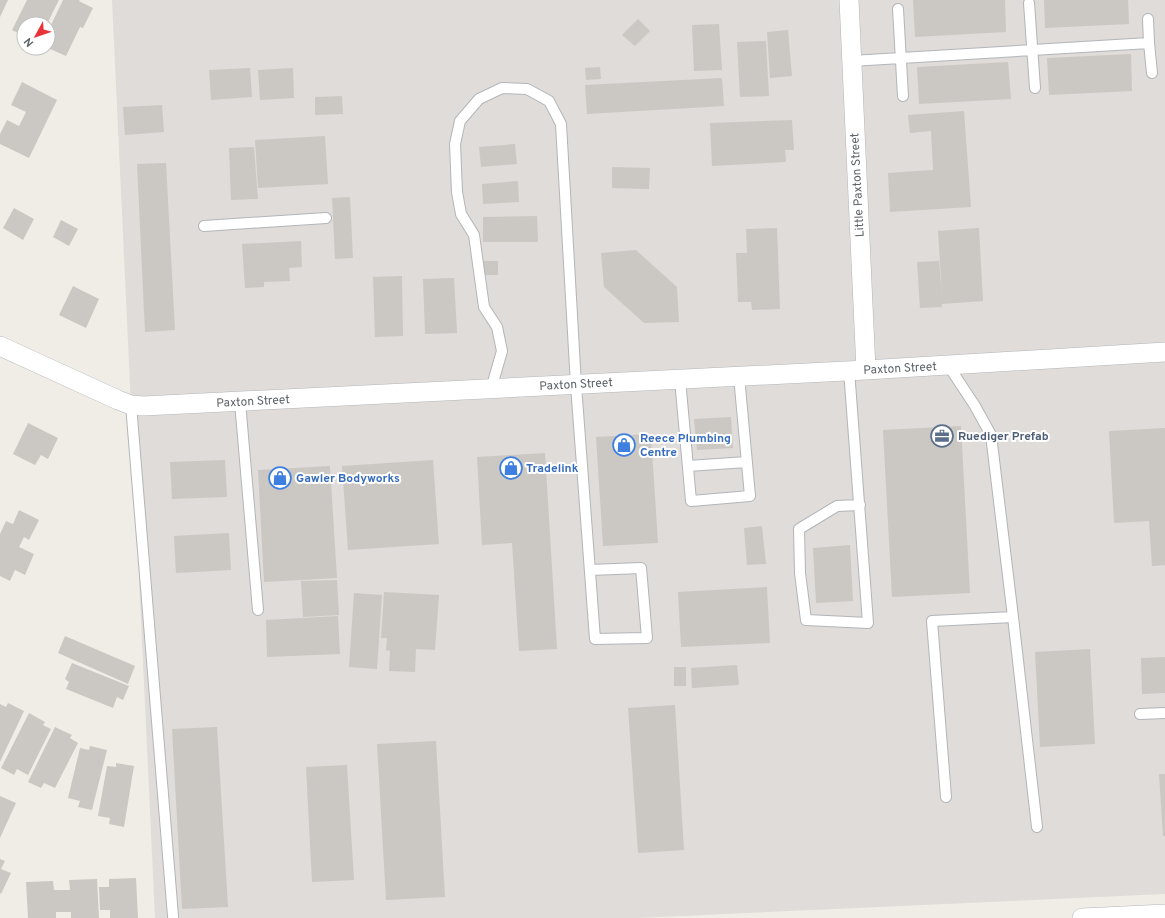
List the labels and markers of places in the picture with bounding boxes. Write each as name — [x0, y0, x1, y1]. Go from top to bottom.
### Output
office icon: Ruediger Prefab — [929, 423, 955, 449]
place label: Ruediger Prefab — [958, 429, 1049, 445]
place label: Reece Plumbing Centre — [640, 431, 731, 461]
shop icon: Reece Plumbing Centre — [611, 432, 637, 458]
shop icon: Tradelink — [498, 455, 524, 481]
place label: Tradelink — [526, 461, 579, 477]
shop icon: Gawler Bodyworks — [267, 465, 293, 491]
place label: Gawler Bodyworks — [296, 471, 400, 487]

